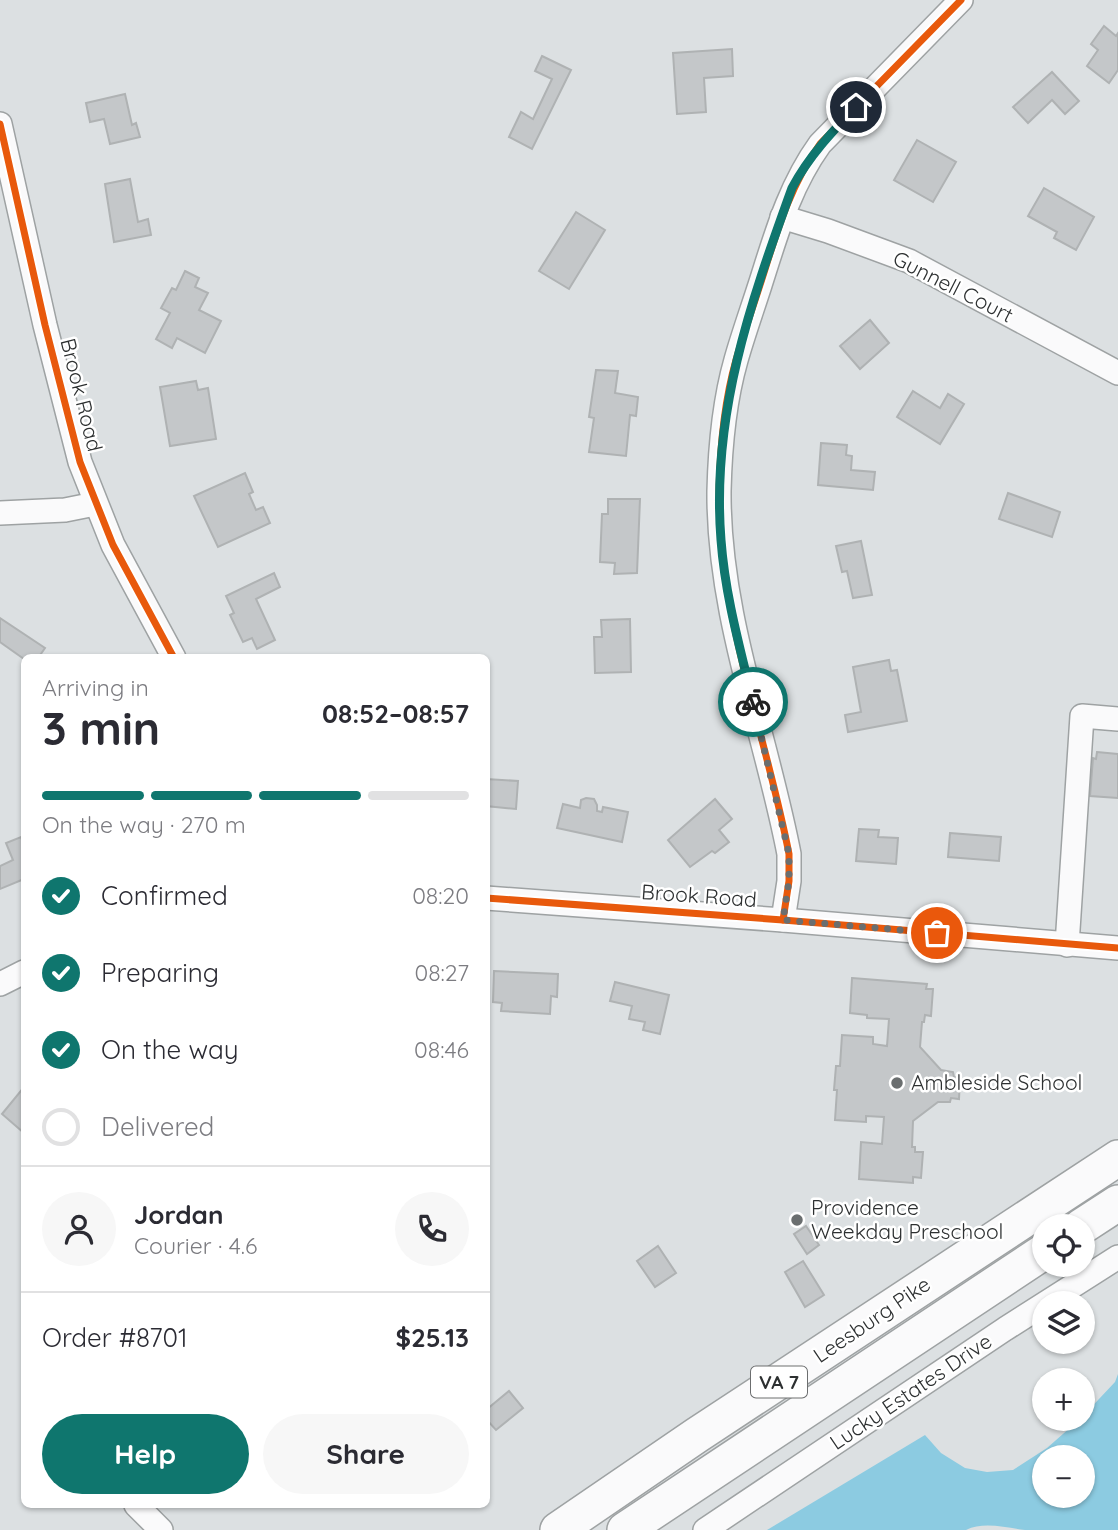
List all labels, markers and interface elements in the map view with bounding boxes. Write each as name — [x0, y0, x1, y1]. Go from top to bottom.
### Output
pin — [826, 77, 886, 137]
icon: home — [837, 88, 875, 126]
street label: Gunnell Court — [889, 245, 1018, 328]
street label: Brook Road — [55, 335, 109, 454]
courier — [718, 667, 788, 737]
text: Arriving in — [42, 673, 149, 702]
icon: bike — [734, 683, 772, 721]
text: 08:52–08:57 — [322, 697, 469, 730]
text: 3 min — [42, 699, 160, 757]
text: On the way · 270 m — [42, 810, 246, 839]
icon: check — [42, 877, 80, 915]
street label: Brook Road — [640, 878, 758, 912]
text: Confirmed — [101, 879, 228, 912]
text: 08:20 — [412, 881, 469, 910]
pin — [907, 903, 967, 963]
icon: bag — [918, 914, 956, 952]
icon: check — [42, 954, 80, 992]
text: Preparing — [101, 956, 219, 989]
text: 08:27 — [414, 958, 469, 987]
icon: check — [42, 1031, 80, 1069]
text: On the way — [101, 1033, 239, 1066]
text: 08:46 — [414, 1035, 469, 1064]
place label: Ambleside School — [911, 1069, 1082, 1095]
marker: Ambleside School — [889, 1075, 905, 1091]
text: Delivered — [101, 1110, 214, 1143]
button: person — [42, 1192, 116, 1266]
button: phone — [395, 1192, 469, 1266]
place label: Providence Weekday Preschool — [811, 1194, 1003, 1244]
text: Jordan — [134, 1198, 223, 1231]
marker: Providence Weekday Preschool — [789, 1212, 805, 1228]
map controls — [1032, 1214, 1095, 1508]
button: locate — [1032, 1214, 1095, 1277]
text: Courier · 4.6 — [134, 1231, 257, 1260]
street label: Leesburg Pike — [808, 1270, 935, 1368]
button: layers — [1032, 1291, 1095, 1354]
text: Order #8701 — [42, 1321, 188, 1354]
text: $25.13 — [395, 1321, 469, 1354]
street label: Lucky Estates Drive — [825, 1327, 996, 1455]
road number: VA 7 — [751, 1366, 807, 1398]
button: + — [1032, 1368, 1095, 1431]
button: Help — [42, 1414, 249, 1494]
button: Share — [263, 1414, 469, 1494]
button: − — [1032, 1445, 1095, 1508]

